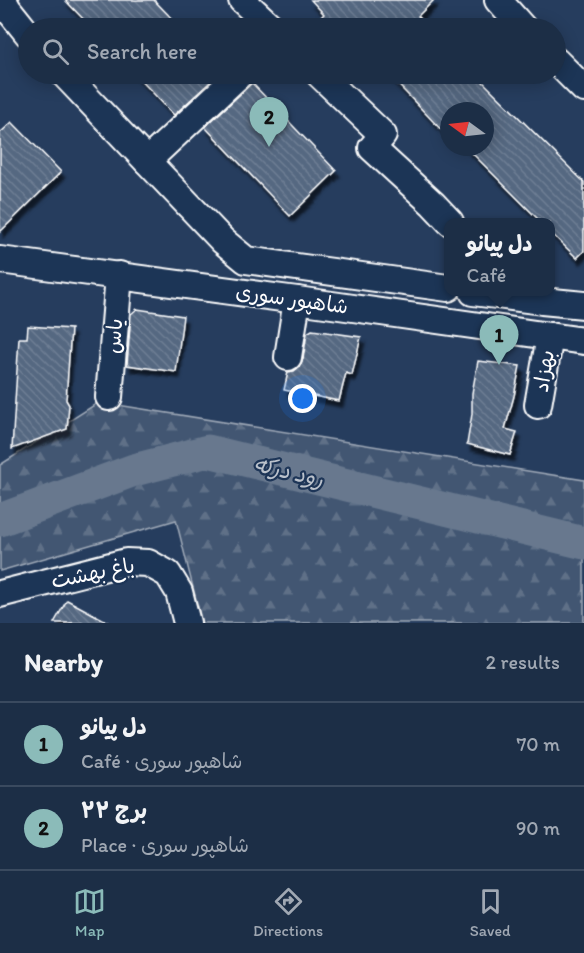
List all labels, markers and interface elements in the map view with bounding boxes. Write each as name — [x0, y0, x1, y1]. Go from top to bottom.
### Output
search box — [18, 18, 566, 84]
icon: search — [39, 35, 72, 68]
text: Search here — [87, 38, 197, 65]
pin: 2 — [250, 98, 288, 147]
north arrow — [440, 102, 494, 156]
popup — [444, 218, 555, 296]
text: دل پیانو — [467, 230, 532, 257]
text: Café — [467, 263, 506, 287]
street label: شاهپور سوری — [234, 278, 350, 320]
pin: 1 — [480, 316, 518, 365]
street label: یاس — [100, 317, 127, 355]
street label: بهزاد — [528, 348, 560, 394]
your location — [288, 384, 317, 413]
water label: رود درکه — [251, 450, 327, 493]
street label: باغ بهشت — [49, 552, 137, 596]
text: Nearby — [24, 646, 103, 678]
text: 2 results — [486, 650, 560, 674]
text: دل پیانو — [81, 713, 147, 740]
text: 1 — [39, 732, 48, 756]
text: 70 m — [516, 732, 560, 756]
text: Café · شاهپور سوری — [81, 749, 243, 773]
text: برج ۲۲ — [81, 797, 147, 824]
text: 2 — [38, 816, 49, 840]
text: 90 m — [516, 816, 560, 840]
text: Place · شاهپور سوری — [81, 833, 249, 857]
tab: Map — [73, 885, 106, 940]
tab: Directions — [253, 885, 323, 940]
tab: Saved — [470, 885, 511, 940]

